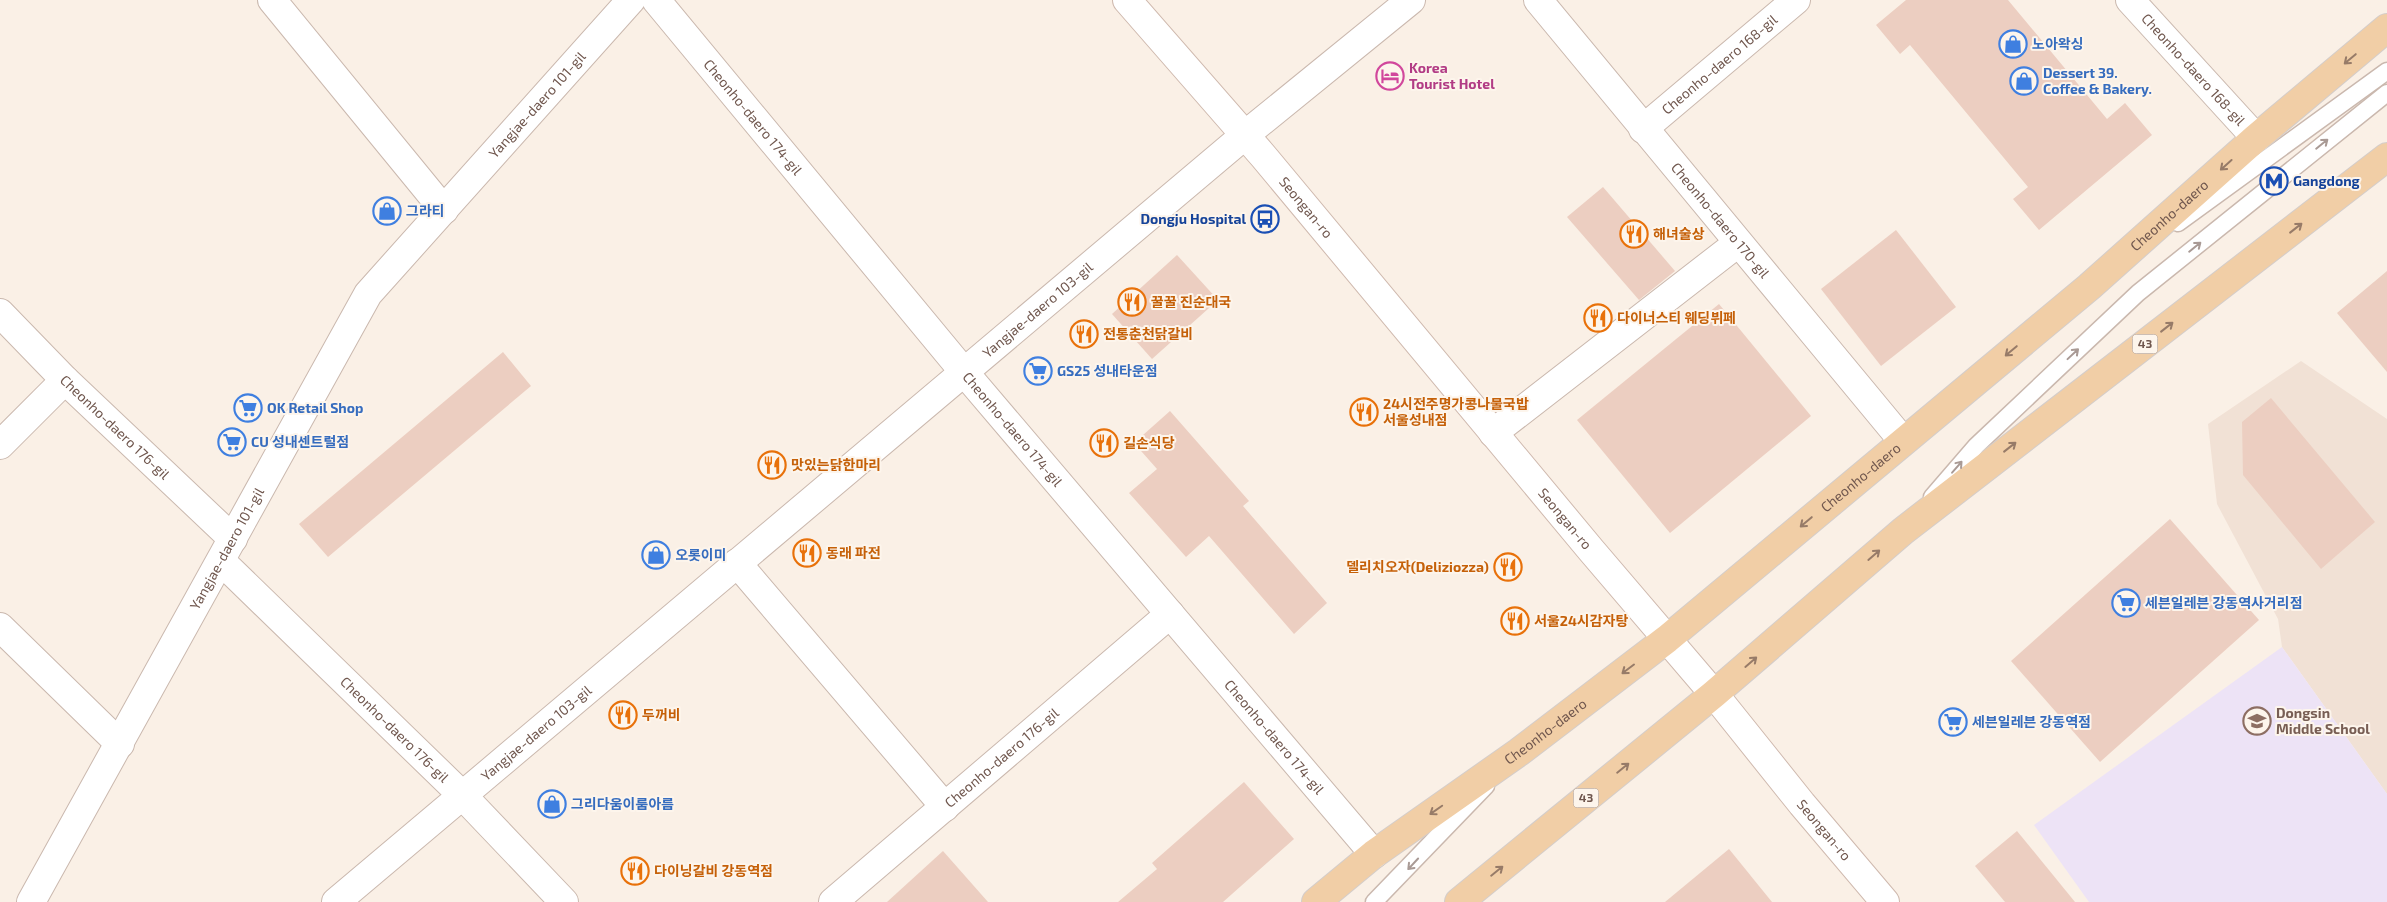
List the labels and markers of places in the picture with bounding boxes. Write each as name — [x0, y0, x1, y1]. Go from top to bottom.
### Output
shop icon: 노아왁싱 — [1998, 29, 2028, 59]
place label: 노아왁싱 — [2032, 35, 2084, 52]
place label: Korea Tourist Hotel — [1409, 59, 1495, 92]
hotel icon: Korea Tourist Hotel — [1375, 61, 1405, 91]
place label: Dessert 39. Coffee & Bakery. — [2043, 64, 2152, 97]
shop icon: Dessert 39. Coffee & Bakery. — [2009, 66, 2039, 96]
metro station icon: Gangdong — [2259, 166, 2289, 196]
place label: Gangdong — [2293, 172, 2360, 189]
shop icon: 그라티 — [372, 196, 402, 226]
place label: 그라티 — [406, 202, 445, 219]
bus stop icon: Dongju Hospital — [1250, 204, 1280, 234]
place label: Dongju Hospital — [1140, 210, 1246, 227]
restaurant icon: 해녀술상 — [1619, 219, 1649, 249]
place label: 해녀술상 — [1653, 225, 1705, 242]
restaurant icon: 꿀꿀 진순대국 — [1117, 287, 1147, 317]
place label: 꿀꿀 진순대국 — [1151, 293, 1231, 310]
restaurant icon: 다이너스티 웨딩뷔페 — [1583, 303, 1613, 333]
place label: 다이너스티 웨딩뷔페 — [1617, 309, 1736, 326]
restaurant icon: 전통춘천닭갈비 — [1069, 319, 1099, 349]
place label: 전통춘천닭갈비 — [1103, 325, 1193, 342]
supermarket icon: GS25 성내타운점 — [1023, 356, 1053, 386]
place label: GS25 성내타운점 — [1057, 362, 1158, 379]
supermarket icon: OK Retail Shop — [233, 393, 263, 423]
place label: 24시전주명가콩나물국밥 서울성내점 — [1383, 395, 1529, 428]
restaurant icon: 24시전주명가콩나물국밥 서울성내점 — [1349, 397, 1379, 427]
place label: OK Retail Shop — [267, 399, 363, 416]
supermarket icon: CU 성내센트럴점 — [217, 427, 247, 457]
restaurant icon: 길손식당 — [1089, 428, 1119, 458]
place label: CU 성내센트럴점 — [251, 433, 349, 450]
place label: 길손식당 — [1123, 434, 1175, 451]
restaurant icon: 맛있는닭한마리 — [757, 450, 787, 480]
place label: 맛있는닭한마리 — [791, 456, 881, 473]
restaurant icon: 동래 파전 — [792, 538, 822, 568]
shop icon: 오롯이미 — [641, 540, 671, 570]
place label: 동래 파전 — [826, 544, 881, 561]
place label: 오롯이미 — [675, 546, 727, 563]
restaurant icon: 델리치오자(Deliziozza) — [1493, 552, 1523, 582]
place label: 델리치오자(Deliziozza) — [1346, 558, 1489, 575]
supermarket icon: 세븐일레븐 강동역사거리점 — [2111, 588, 2141, 618]
place label: 세븐일레븐 강동역사거리점 — [2145, 594, 2303, 611]
restaurant icon: 서울24시감자탕 — [1500, 606, 1530, 636]
place label: 서울24시감자탕 — [1534, 612, 1628, 629]
restaurant icon: 두꺼비 — [608, 700, 638, 730]
place label: Dongsin Middle School — [2276, 704, 2370, 737]
place label: 두꺼비 — [642, 706, 681, 723]
school or university icon: Dongsin Middle School — [2242, 706, 2272, 736]
supermarket icon: 세븐일레븐 강동역점 — [1938, 707, 1968, 737]
place label: 세븐일레븐 강동역점 — [1972, 713, 2091, 730]
shop icon: 그리다움이룸아름 — [537, 789, 567, 819]
place label: 그리다움이룸아름 — [571, 795, 674, 812]
restaurant icon: 다이닝갈비 강동역점 — [620, 856, 650, 886]
place label: 다이닝갈비 강동역점 — [654, 862, 773, 879]

